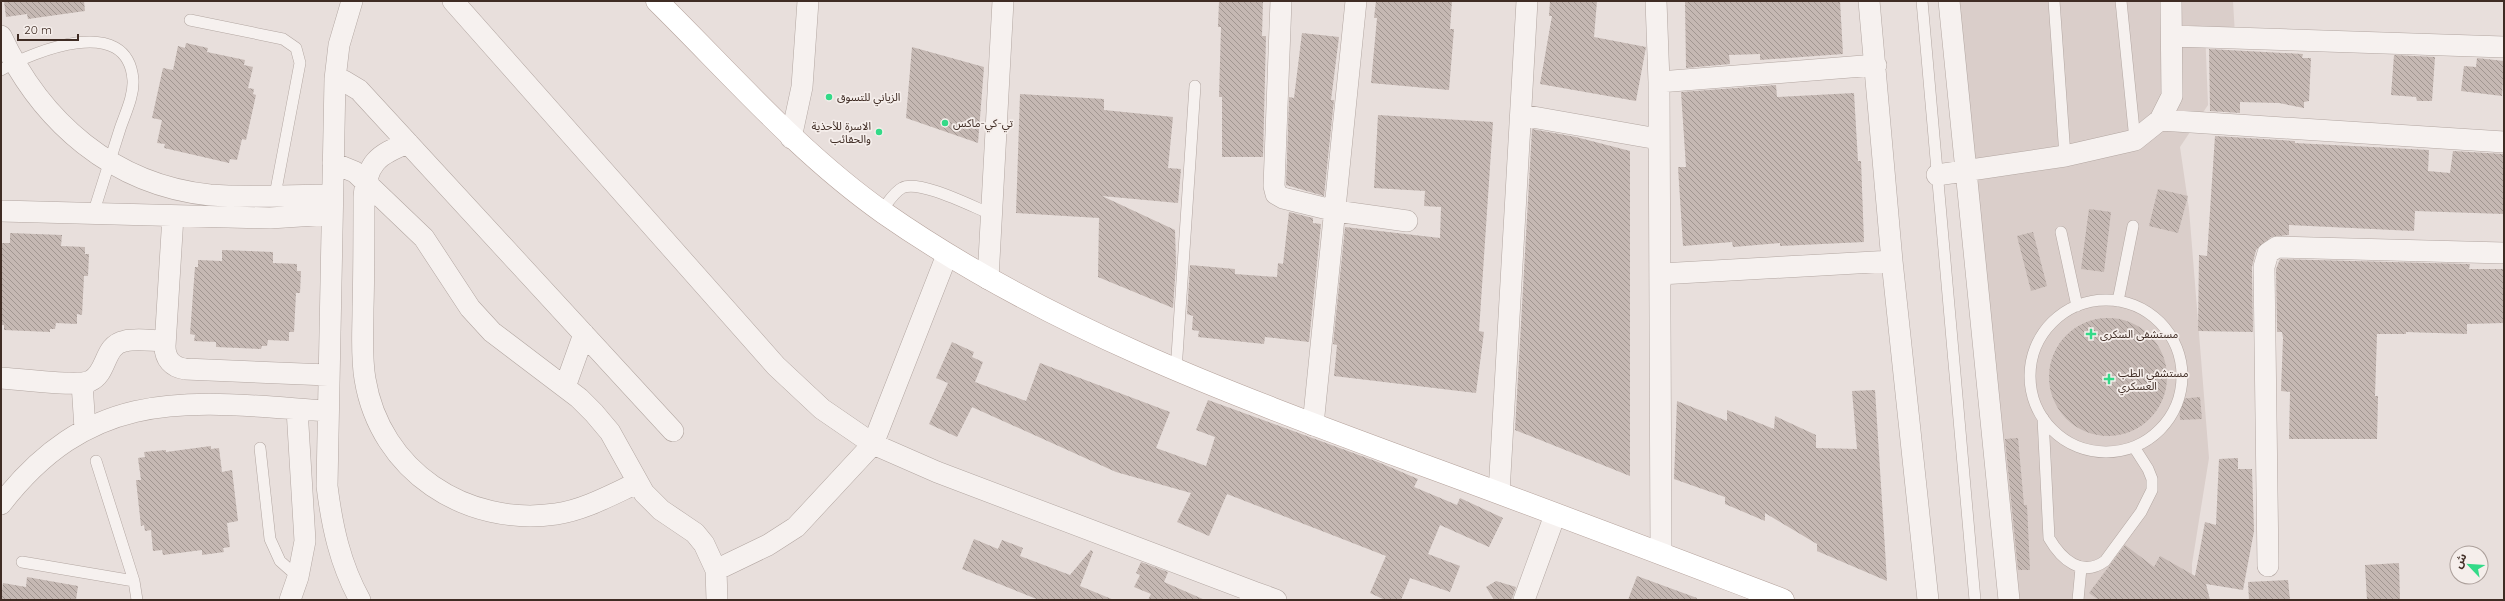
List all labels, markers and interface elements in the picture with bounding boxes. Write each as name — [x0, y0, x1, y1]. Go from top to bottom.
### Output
scale bar — [18, 16, 78, 42]
text: 20 m — [24, 22, 52, 37]
place label: الزياني للتسوق — [837, 90, 900, 107]
marker: الزياني للتسوق — [824, 92, 834, 102]
place label: تي-كي-ماكس — [953, 116, 1013, 133]
marker: تي-كي-ماكس — [940, 118, 950, 128]
place label: الاسرة للأحذية والحقائب — [812, 119, 871, 146]
marker: الاسرة للأحذية والحقائب — [874, 127, 884, 137]
place label: مستشفى السكرى — [2100, 327, 2178, 341]
marker: مستشفى السكرى — [2085, 328, 2097, 340]
place label: مستشفي الطب العسكري — [2118, 366, 2189, 396]
marker: مستشفي الطب العسكري — [2103, 373, 2115, 385]
north arrow — [2449, 545, 2489, 585]
text: ش — [2450, 551, 2469, 571]

